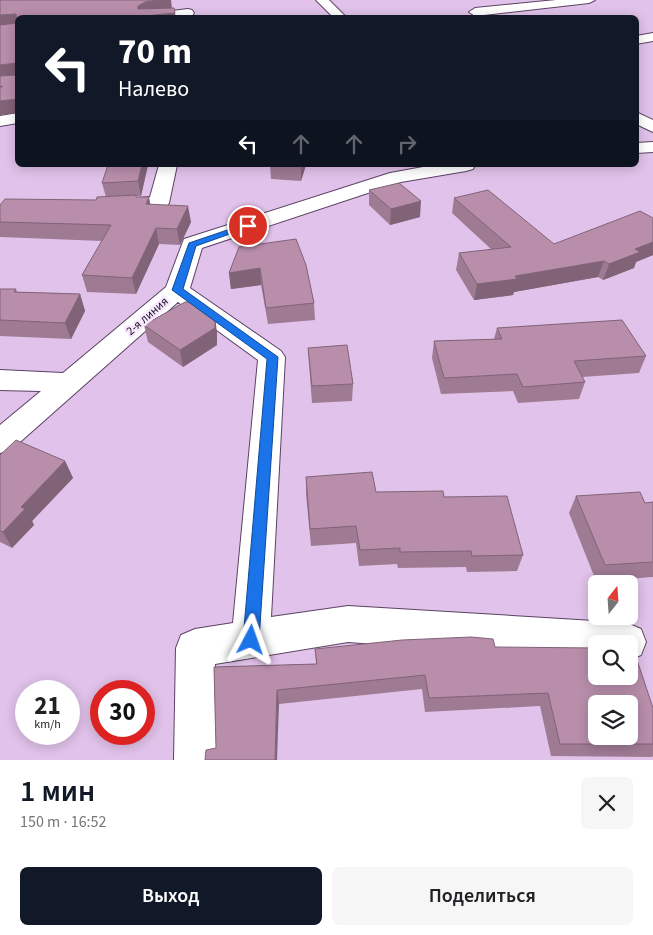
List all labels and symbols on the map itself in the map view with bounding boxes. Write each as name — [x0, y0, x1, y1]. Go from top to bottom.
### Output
pin — [227, 205, 269, 247]
street label: 2-я линия — [123, 293, 172, 340]
north arrow — [588, 575, 638, 625]
position arrow — [224, 613, 276, 665]
speed limit sign: 30 — [90, 680, 155, 745]

